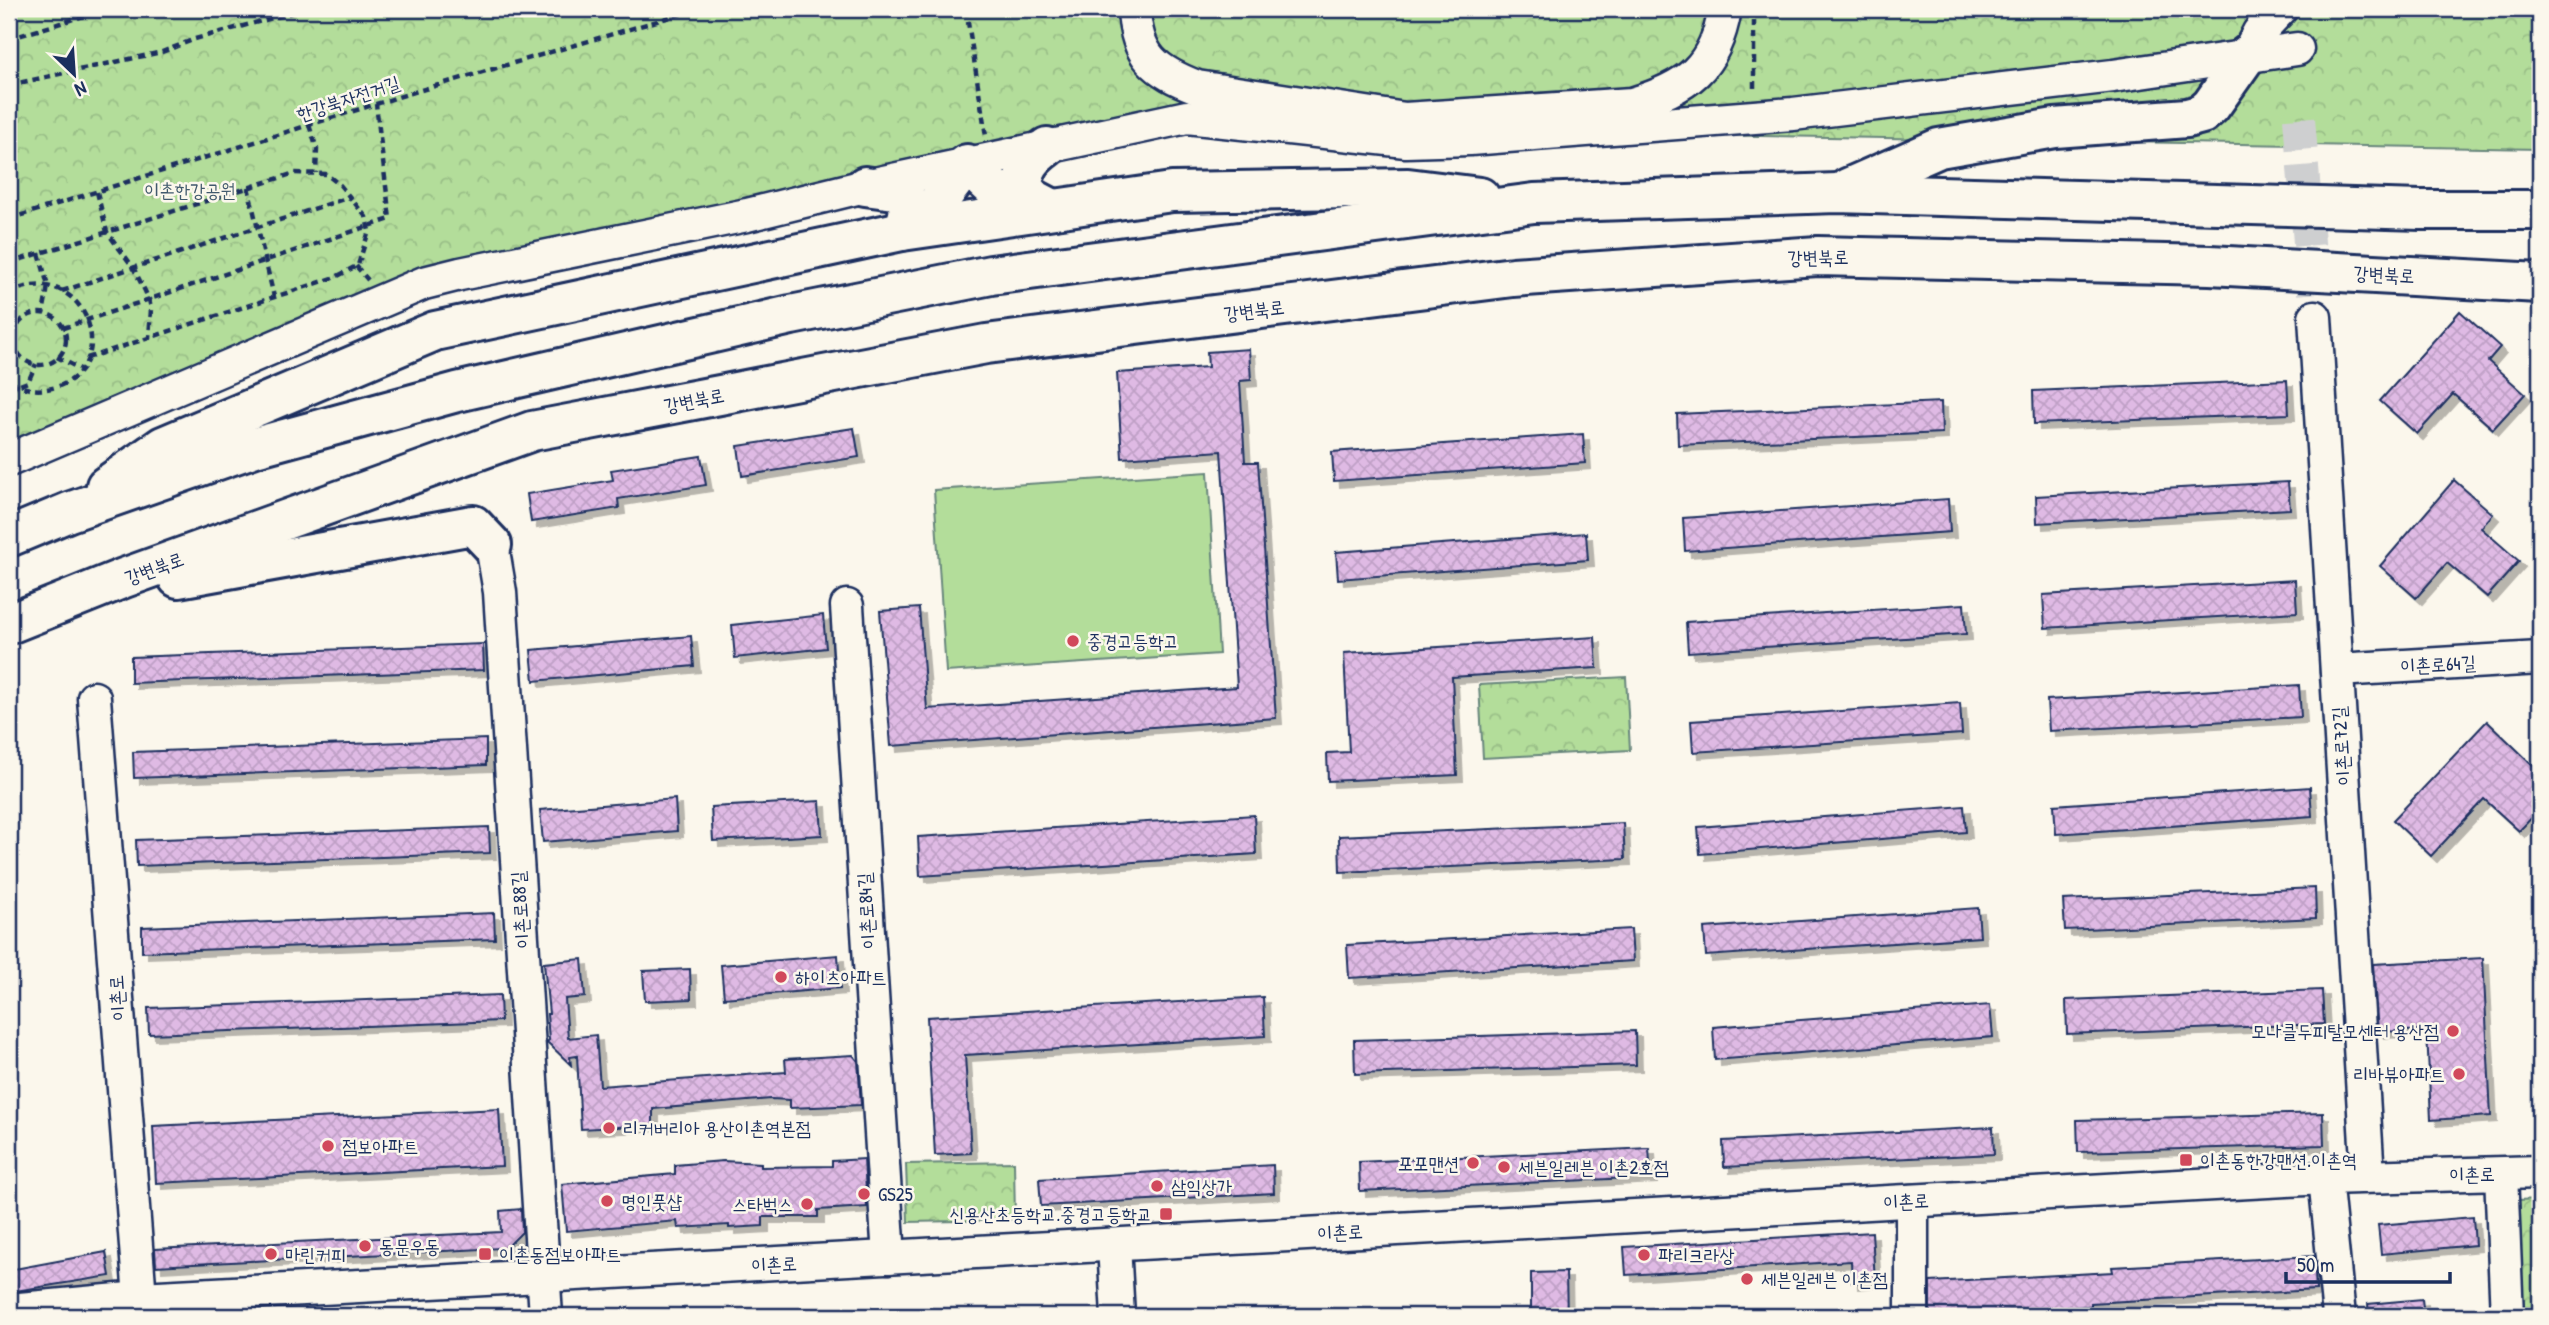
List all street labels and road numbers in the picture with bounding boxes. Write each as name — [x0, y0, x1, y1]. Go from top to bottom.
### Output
street label: 한강북자전거길 — [293, 69, 403, 127]
street label: 강변북로 — [1787, 243, 1849, 271]
street label: 강변북로 — [2353, 259, 2415, 289]
street label: 강변북로 — [1222, 293, 1286, 327]
street label: 강변북로 — [662, 381, 726, 419]
street label: 강변북로 — [121, 545, 187, 591]
street label: 이촌로64길 — [2399, 649, 2477, 679]
street label: 이촌로72길 — [2325, 705, 2357, 787]
street label: 이촌로88길 — [504, 870, 536, 950]
street label: 이촌로84길 — [850, 872, 882, 950]
street label: 이촌로 — [102, 974, 132, 1022]
street label: 이촌로 — [2449, 1161, 2495, 1187]
street label: 이촌로 — [1882, 1187, 1930, 1215]
street label: 이촌로 — [1316, 1218, 1364, 1246]
street label: 이촌로 — [750, 1250, 798, 1278]

